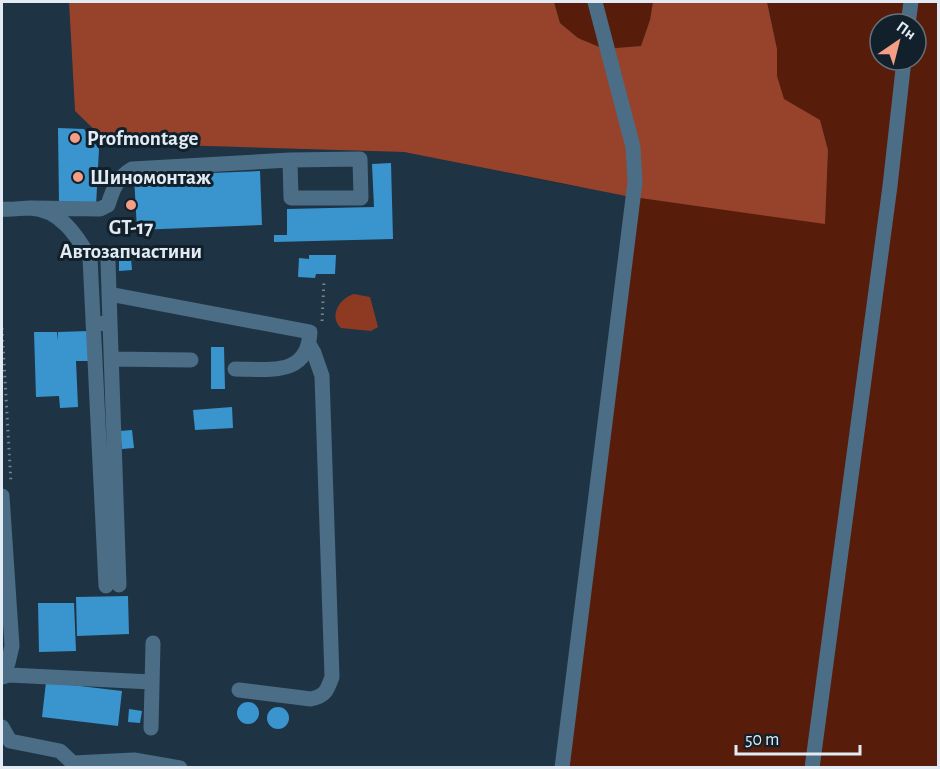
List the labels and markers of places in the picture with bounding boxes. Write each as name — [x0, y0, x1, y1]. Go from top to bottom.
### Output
place label: Profmontage — [87, 128, 199, 149]
marker: Profmontage — [68, 131, 82, 145]
place label: Шиномонтаж — [90, 167, 211, 188]
marker: Шиномонтаж — [71, 170, 85, 184]
marker: GT-17 Автозапчастини — [124, 198, 138, 212]
place label: GT-17 Автозапчастини — [60, 217, 202, 262]

